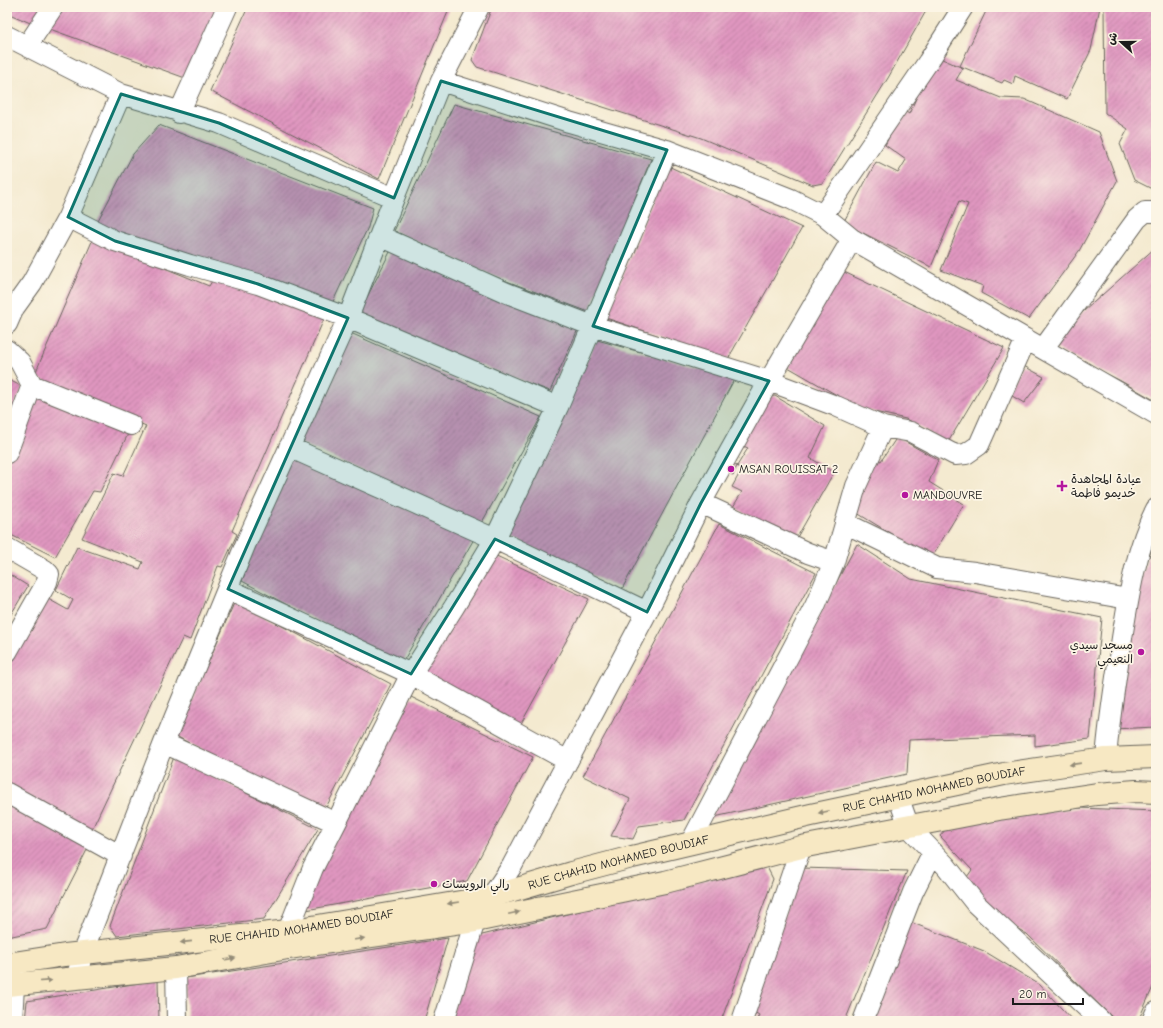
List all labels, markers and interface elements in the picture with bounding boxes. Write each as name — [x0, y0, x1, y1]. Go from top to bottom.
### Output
north arrow — [1101, 22, 1141, 62]
text: ش — [1104, 31, 1120, 47]
place label: MSAN ROUISSAT 2 — [739, 462, 838, 476]
marker: MSAN ROUISSAT 2 — [726, 464, 736, 474]
place label: عيادة المجاهدة خديمو فاطمة — [1071, 472, 1141, 500]
marker: عيادة المجاهدة خديمو فاطمة — [1056, 480, 1068, 492]
place label: MANDOUVRE — [913, 488, 982, 502]
marker: MANDOUVRE — [900, 490, 910, 500]
place label: مسجد سيدي النعيمي — [1070, 638, 1133, 670]
marker: مسجد سيدي النعيمي — [1136, 647, 1146, 657]
one-way arrow — [1069, 761, 1081, 767]
street label: RUE CHAHID MOHAMED BOUDIAF — [841, 764, 1027, 815]
one-way arrow — [818, 810, 830, 816]
street label: RUE CHAHID MOHAMED BOUDIAF — [526, 832, 710, 892]
place label: رالي الرويسات — [442, 877, 510, 895]
marker: رالي الرويسات — [429, 879, 439, 889]
one-way arrow — [447, 900, 459, 906]
street label: RUE CHAHID MOHAMED BOUDIAF — [209, 906, 395, 946]
one-way arrow — [508, 909, 521, 915]
one-way arrow — [353, 936, 365, 942]
one-way arrow — [180, 938, 192, 945]
one-way arrow — [224, 955, 236, 961]
one-way arrow — [40, 978, 52, 984]
scale bar — [1013, 980, 1083, 1006]
text: 20 m — [1019, 987, 1047, 1001]

